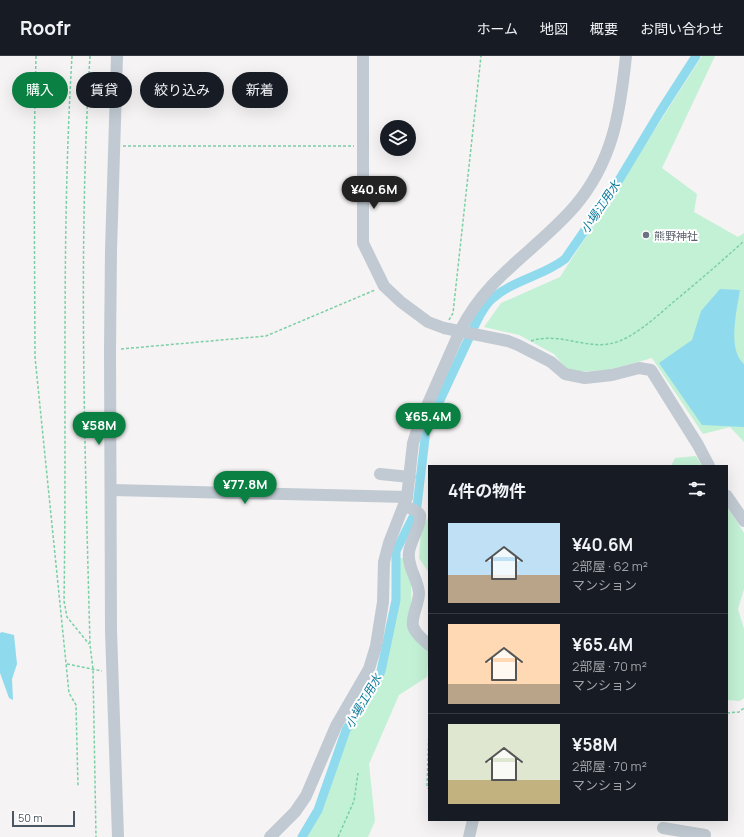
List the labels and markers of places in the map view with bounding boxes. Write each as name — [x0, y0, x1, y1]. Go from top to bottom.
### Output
pin: ¥40.6M — [341, 176, 407, 210]
place label: 熊野神社 — [654, 228, 698, 243]
marker: 熊野神社 — [641, 230, 651, 240]
pin: ¥65.4M — [395, 403, 461, 437]
pin: ¥58M — [75, 412, 123, 446]
pin: ¥77.8M — [212, 471, 278, 505]

